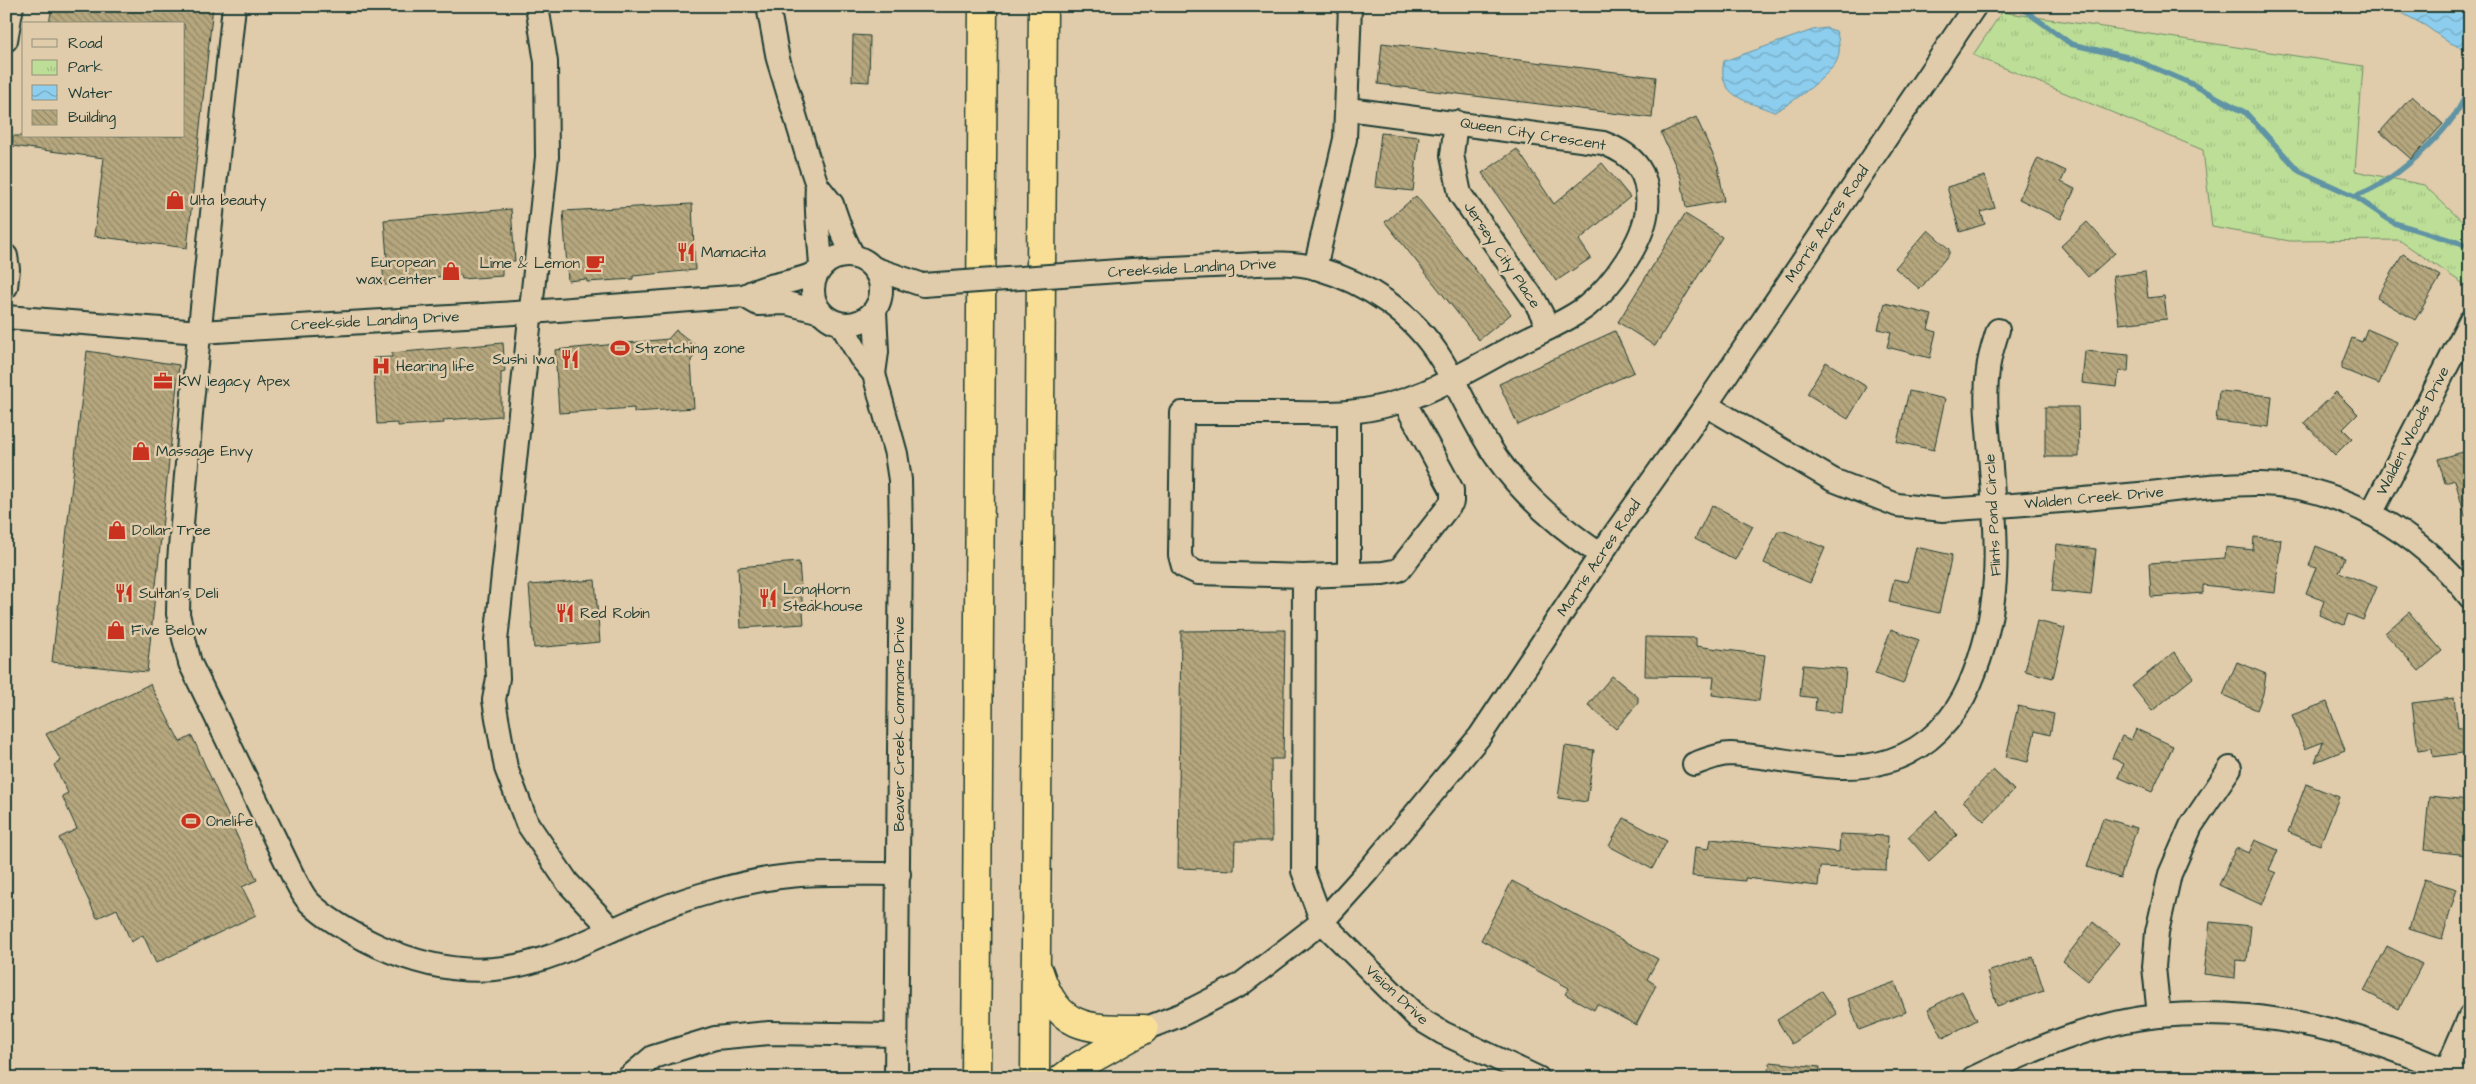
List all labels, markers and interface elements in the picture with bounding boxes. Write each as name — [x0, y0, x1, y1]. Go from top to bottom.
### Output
legend — [22, 22, 185, 138]
text: Road — [68, 33, 103, 54]
text: Park — [68, 57, 103, 78]
text: Water — [68, 83, 112, 104]
text: Building — [68, 107, 116, 129]
street label: Queen City Crescent — [1459, 112, 1607, 157]
street label: Morris Acres Road — [1780, 161, 1874, 287]
shop icon: Ulta beauty — [164, 189, 186, 211]
place label: Ulta beauty — [190, 190, 267, 212]
street label: Jersey City Place — [1458, 197, 1546, 313]
restaurant icon: Mamacita — [675, 241, 697, 263]
place label: Mamacita — [701, 242, 766, 263]
place label: European wax center — [356, 252, 436, 290]
cafe icon: Lime & Lemon — [584, 252, 606, 274]
place label: Lime & Lemon — [479, 253, 580, 274]
street label: Creekside Landing Drive — [1107, 253, 1277, 284]
shop icon: European wax center — [440, 260, 462, 282]
street label: Creekside Landing Drive — [290, 306, 460, 337]
sports icon: Stretching zone — [609, 337, 631, 359]
place label: Stretching zone — [635, 338, 745, 360]
restaurant icon: Sushi Iwa — [559, 348, 581, 370]
place label: Sushi Iwa — [492, 349, 555, 370]
hospital icon: Hearing life — [370, 355, 392, 377]
place label: Hearing life — [396, 356, 474, 378]
street label: Walden Woods Drive — [2371, 363, 2455, 499]
office icon: KW legacy Apex — [152, 370, 174, 392]
place label: KW legacy Apex — [178, 371, 291, 393]
shop icon: Massage Envy — [130, 440, 152, 462]
place label: Massage Envy — [156, 441, 253, 463]
street label: Flints Pond Circle — [1979, 453, 2007, 577]
street label: Walden Creek Drive — [2023, 481, 2165, 515]
street label: Morris Acres Road — [1552, 495, 1646, 621]
shop icon: Dollar Tree — [106, 519, 128, 541]
place label: Dollar Tree — [132, 520, 211, 541]
place label: LongHorn Steakhouse — [783, 579, 863, 617]
restaurant icon: Sultan's Deli — [113, 582, 135, 604]
place label: Sultan's Deli — [139, 583, 219, 604]
restaurant icon: LongHorn Steakhouse — [757, 587, 779, 609]
restaurant icon: Red Robin — [554, 602, 576, 624]
place label: Red Robin — [580, 603, 650, 624]
street label: Beaver Creek Commons Drive — [889, 617, 910, 831]
shop icon: Five Below — [105, 619, 127, 641]
place label: Five Below — [131, 620, 207, 641]
sports icon: Onelife — [180, 810, 202, 832]
place label: Onelife — [206, 811, 253, 832]
street label: Vision Drive — [1361, 960, 1433, 1030]

